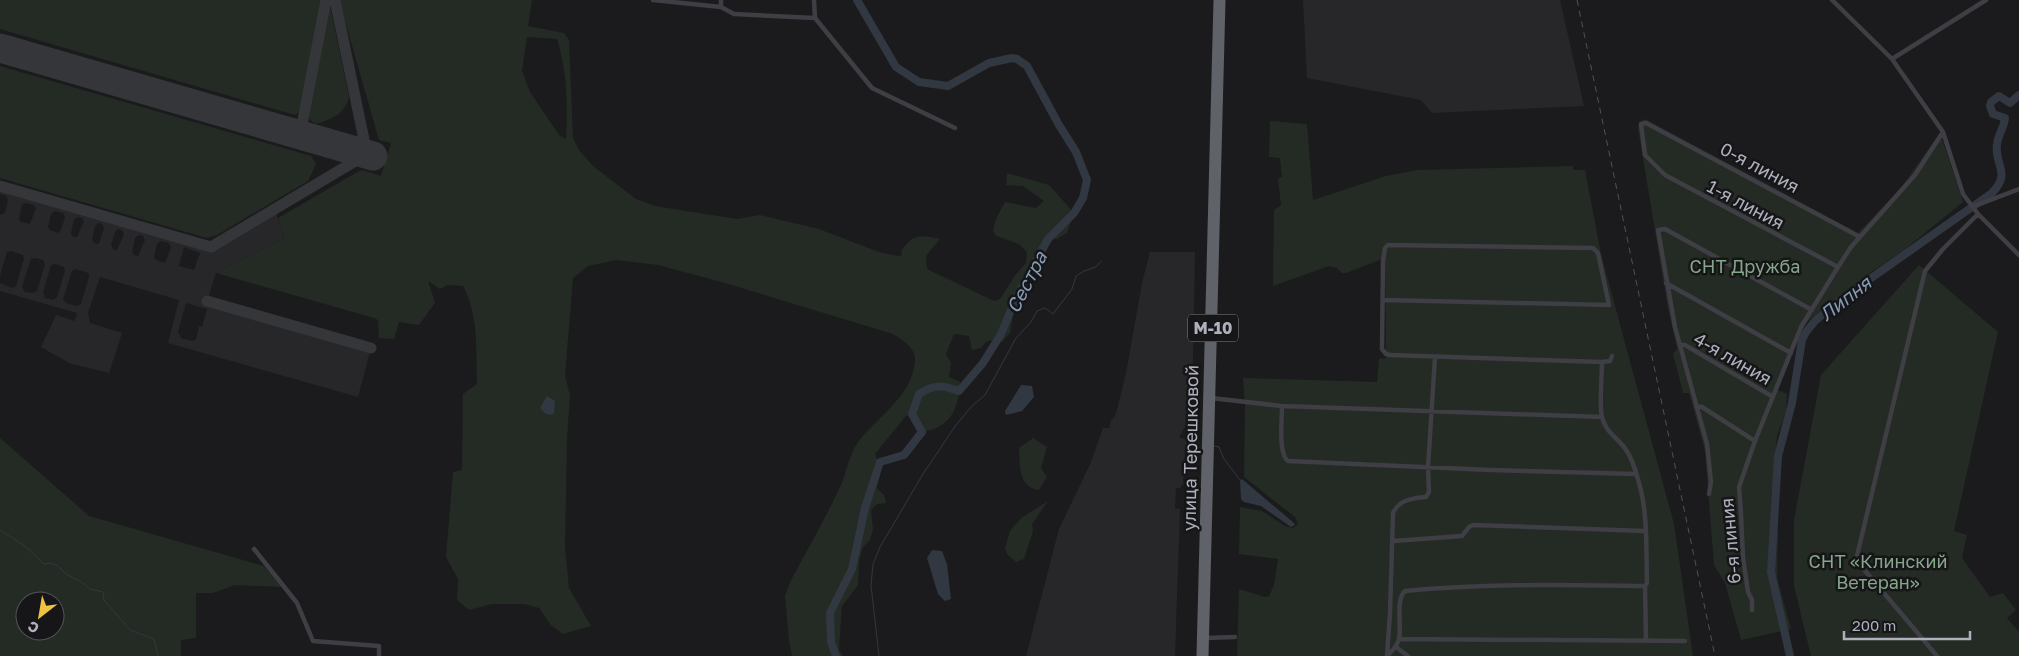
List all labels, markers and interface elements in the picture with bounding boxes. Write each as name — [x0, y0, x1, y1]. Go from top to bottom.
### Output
street label: 0-я линия — [1717, 137, 1803, 197]
street label: 1-я линия — [1704, 175, 1788, 233]
water label: Сестра — [1001, 246, 1052, 317]
park label: СНТ Дружба — [1690, 255, 1800, 277]
water label: Липня — [1815, 270, 1876, 325]
road number: М-10 — [1188, 314, 1238, 342]
street label: 4-я линия — [1690, 327, 1776, 389]
street label: улица Терешковой — [1178, 365, 1202, 531]
street label: 6-я линия — [1715, 497, 1745, 585]
park label: СНТ «Клинский Ветеран» — [1808, 550, 1948, 593]
north arrow — [15, 591, 65, 641]
scale bar — [1844, 608, 1970, 640]
text: 200 m — [1852, 616, 1896, 634]
text: С — [24, 618, 42, 637]

